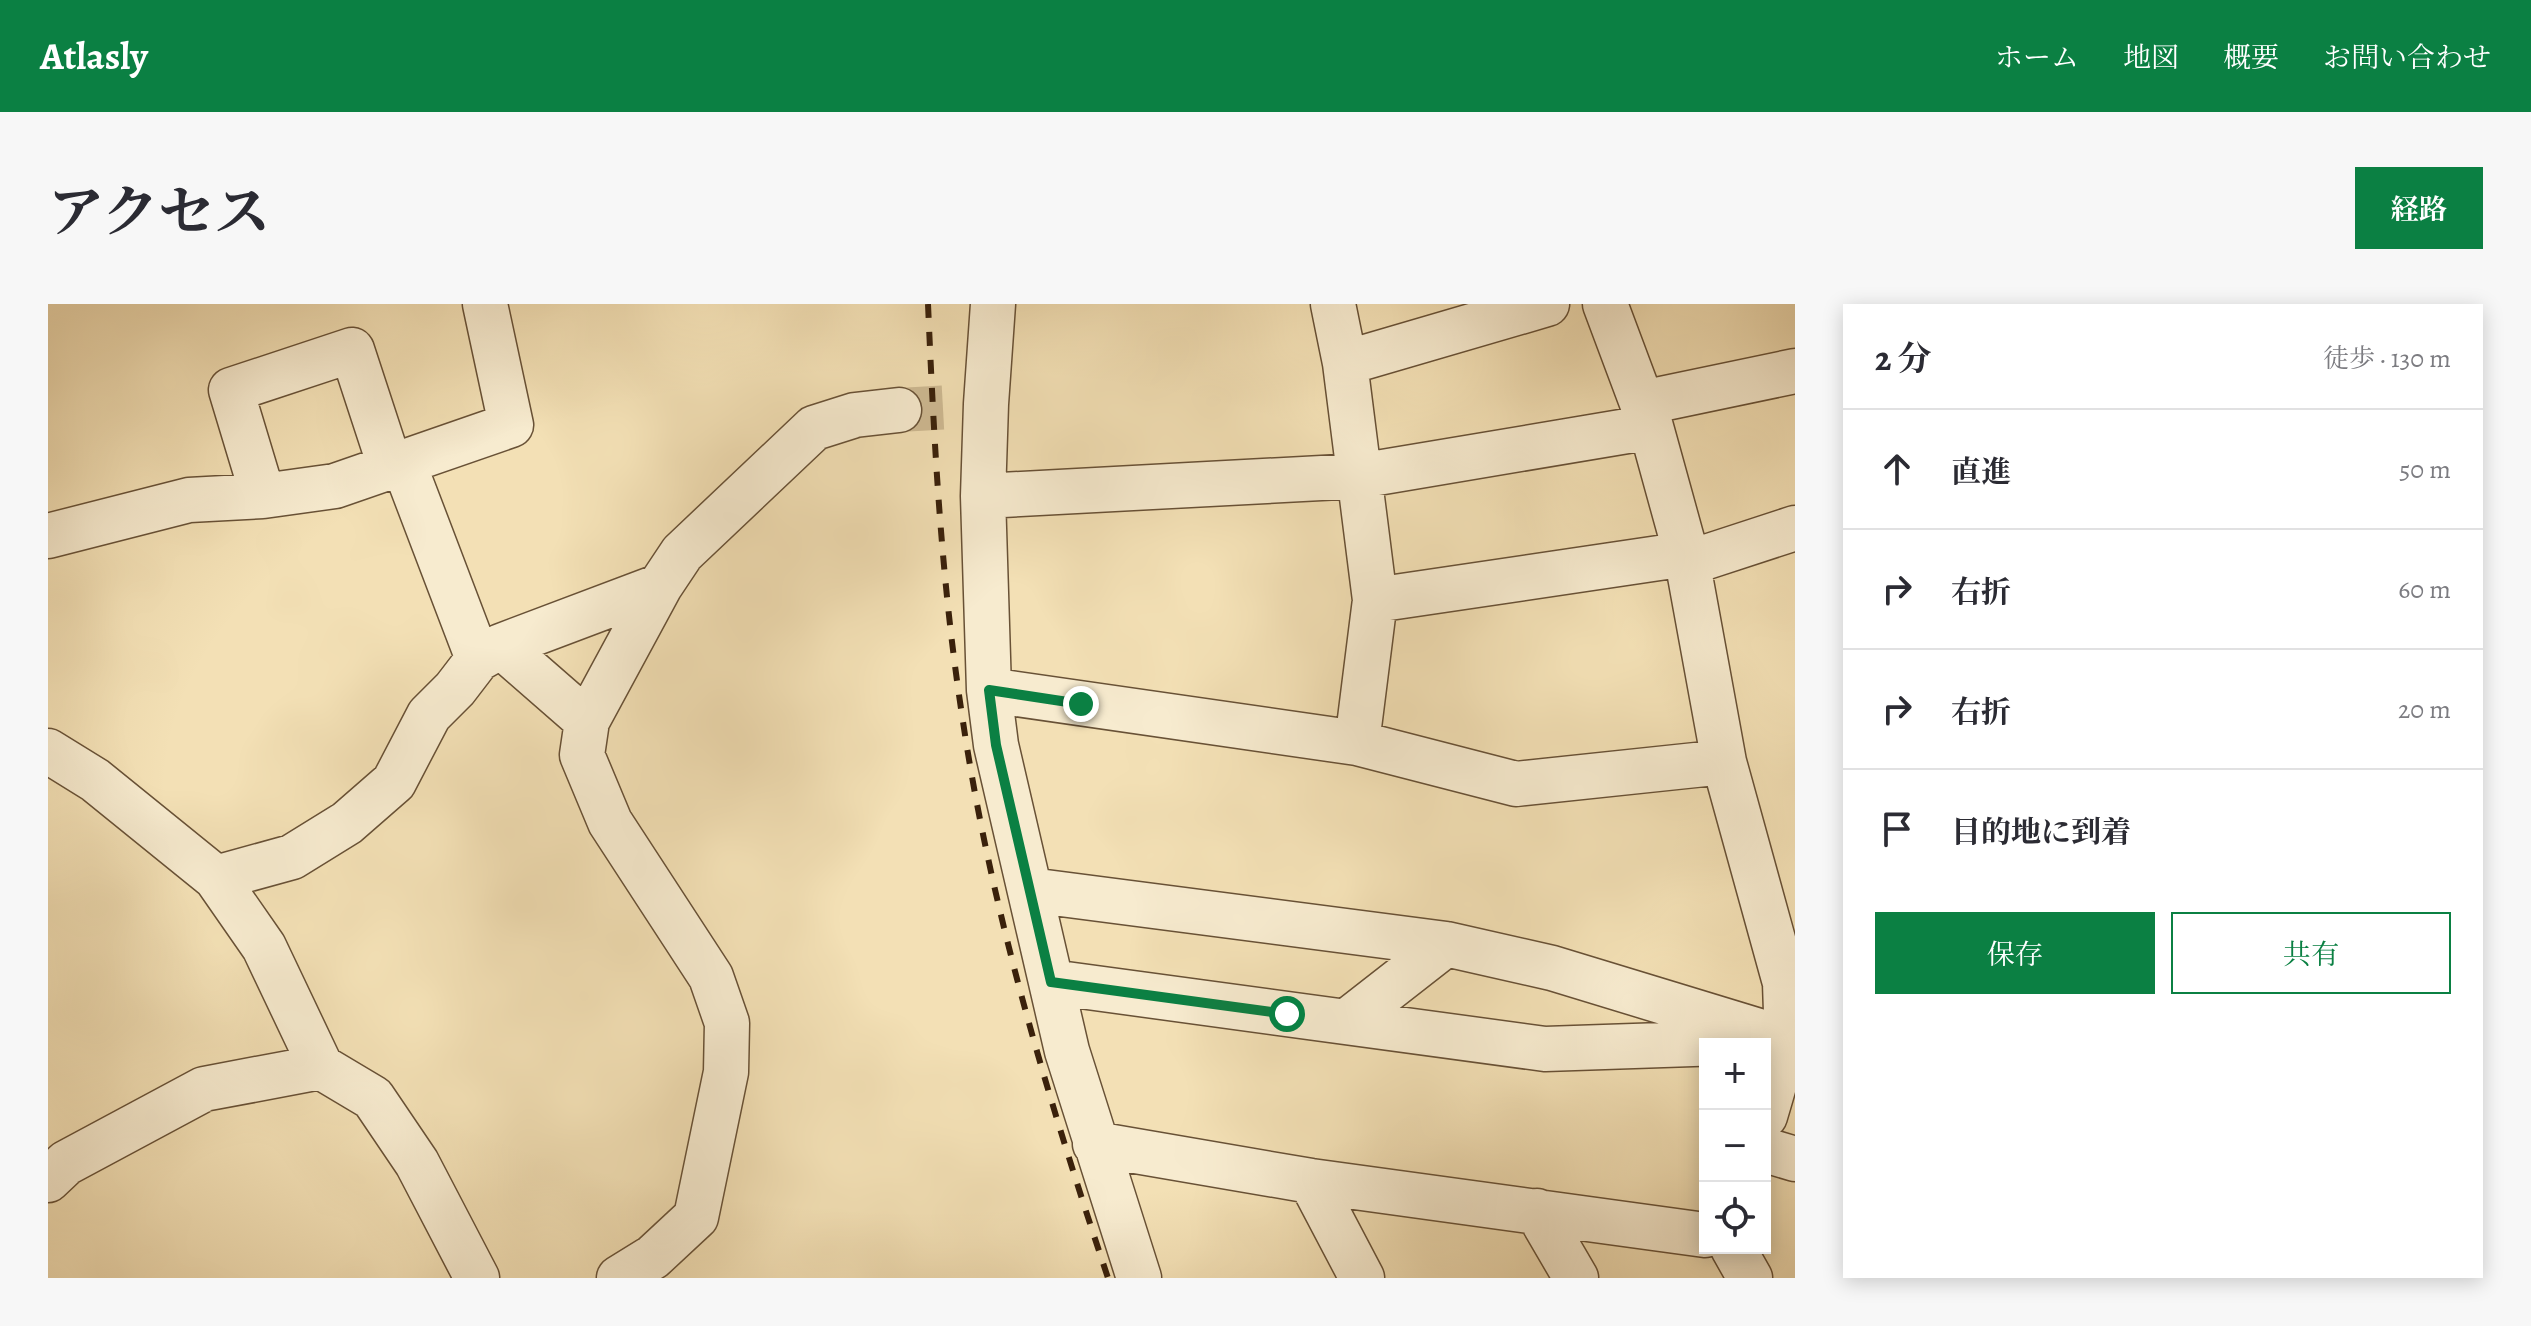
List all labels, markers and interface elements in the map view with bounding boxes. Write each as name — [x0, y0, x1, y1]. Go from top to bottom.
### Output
text: Atlasly — [40, 30, 148, 82]
text: ホーム — [1995, 39, 2079, 77]
text: 地図 — [2123, 39, 2179, 77]
text: 概要 — [2223, 39, 2279, 77]
text: お問い合わせ — [2323, 39, 2491, 77]
button: 経路 — [2355, 167, 2483, 249]
text: アクセス — [48, 174, 270, 250]
text: 2 分 — [1875, 335, 1931, 382]
text: 徒歩 · 130 m — [2323, 341, 2451, 376]
icon: ahead — [1875, 447, 1919, 491]
text: 直進 — [1951, 452, 2011, 492]
text: 50 m — [2399, 452, 2451, 487]
icon: right — [1875, 567, 1919, 611]
text: 右折 — [1951, 572, 2011, 612]
text: 60 m — [2398, 572, 2451, 607]
route end — [1063, 686, 1099, 722]
icon: right — [1875, 687, 1919, 731]
text: 右折 — [1951, 692, 2011, 732]
text: 20 m — [2398, 692, 2451, 727]
icon: arrive — [1875, 807, 1919, 851]
text: 目的地に到着 — [1951, 812, 2131, 852]
button: 保存 — [1875, 912, 2155, 994]
button: 共有 — [2171, 912, 2451, 994]
route start — [1269, 996, 1305, 1032]
map controls — [1699, 1038, 1771, 1254]
button: + — [1699, 1038, 1771, 1110]
button: − — [1699, 1110, 1771, 1182]
button: locate — [1699, 1182, 1771, 1254]

